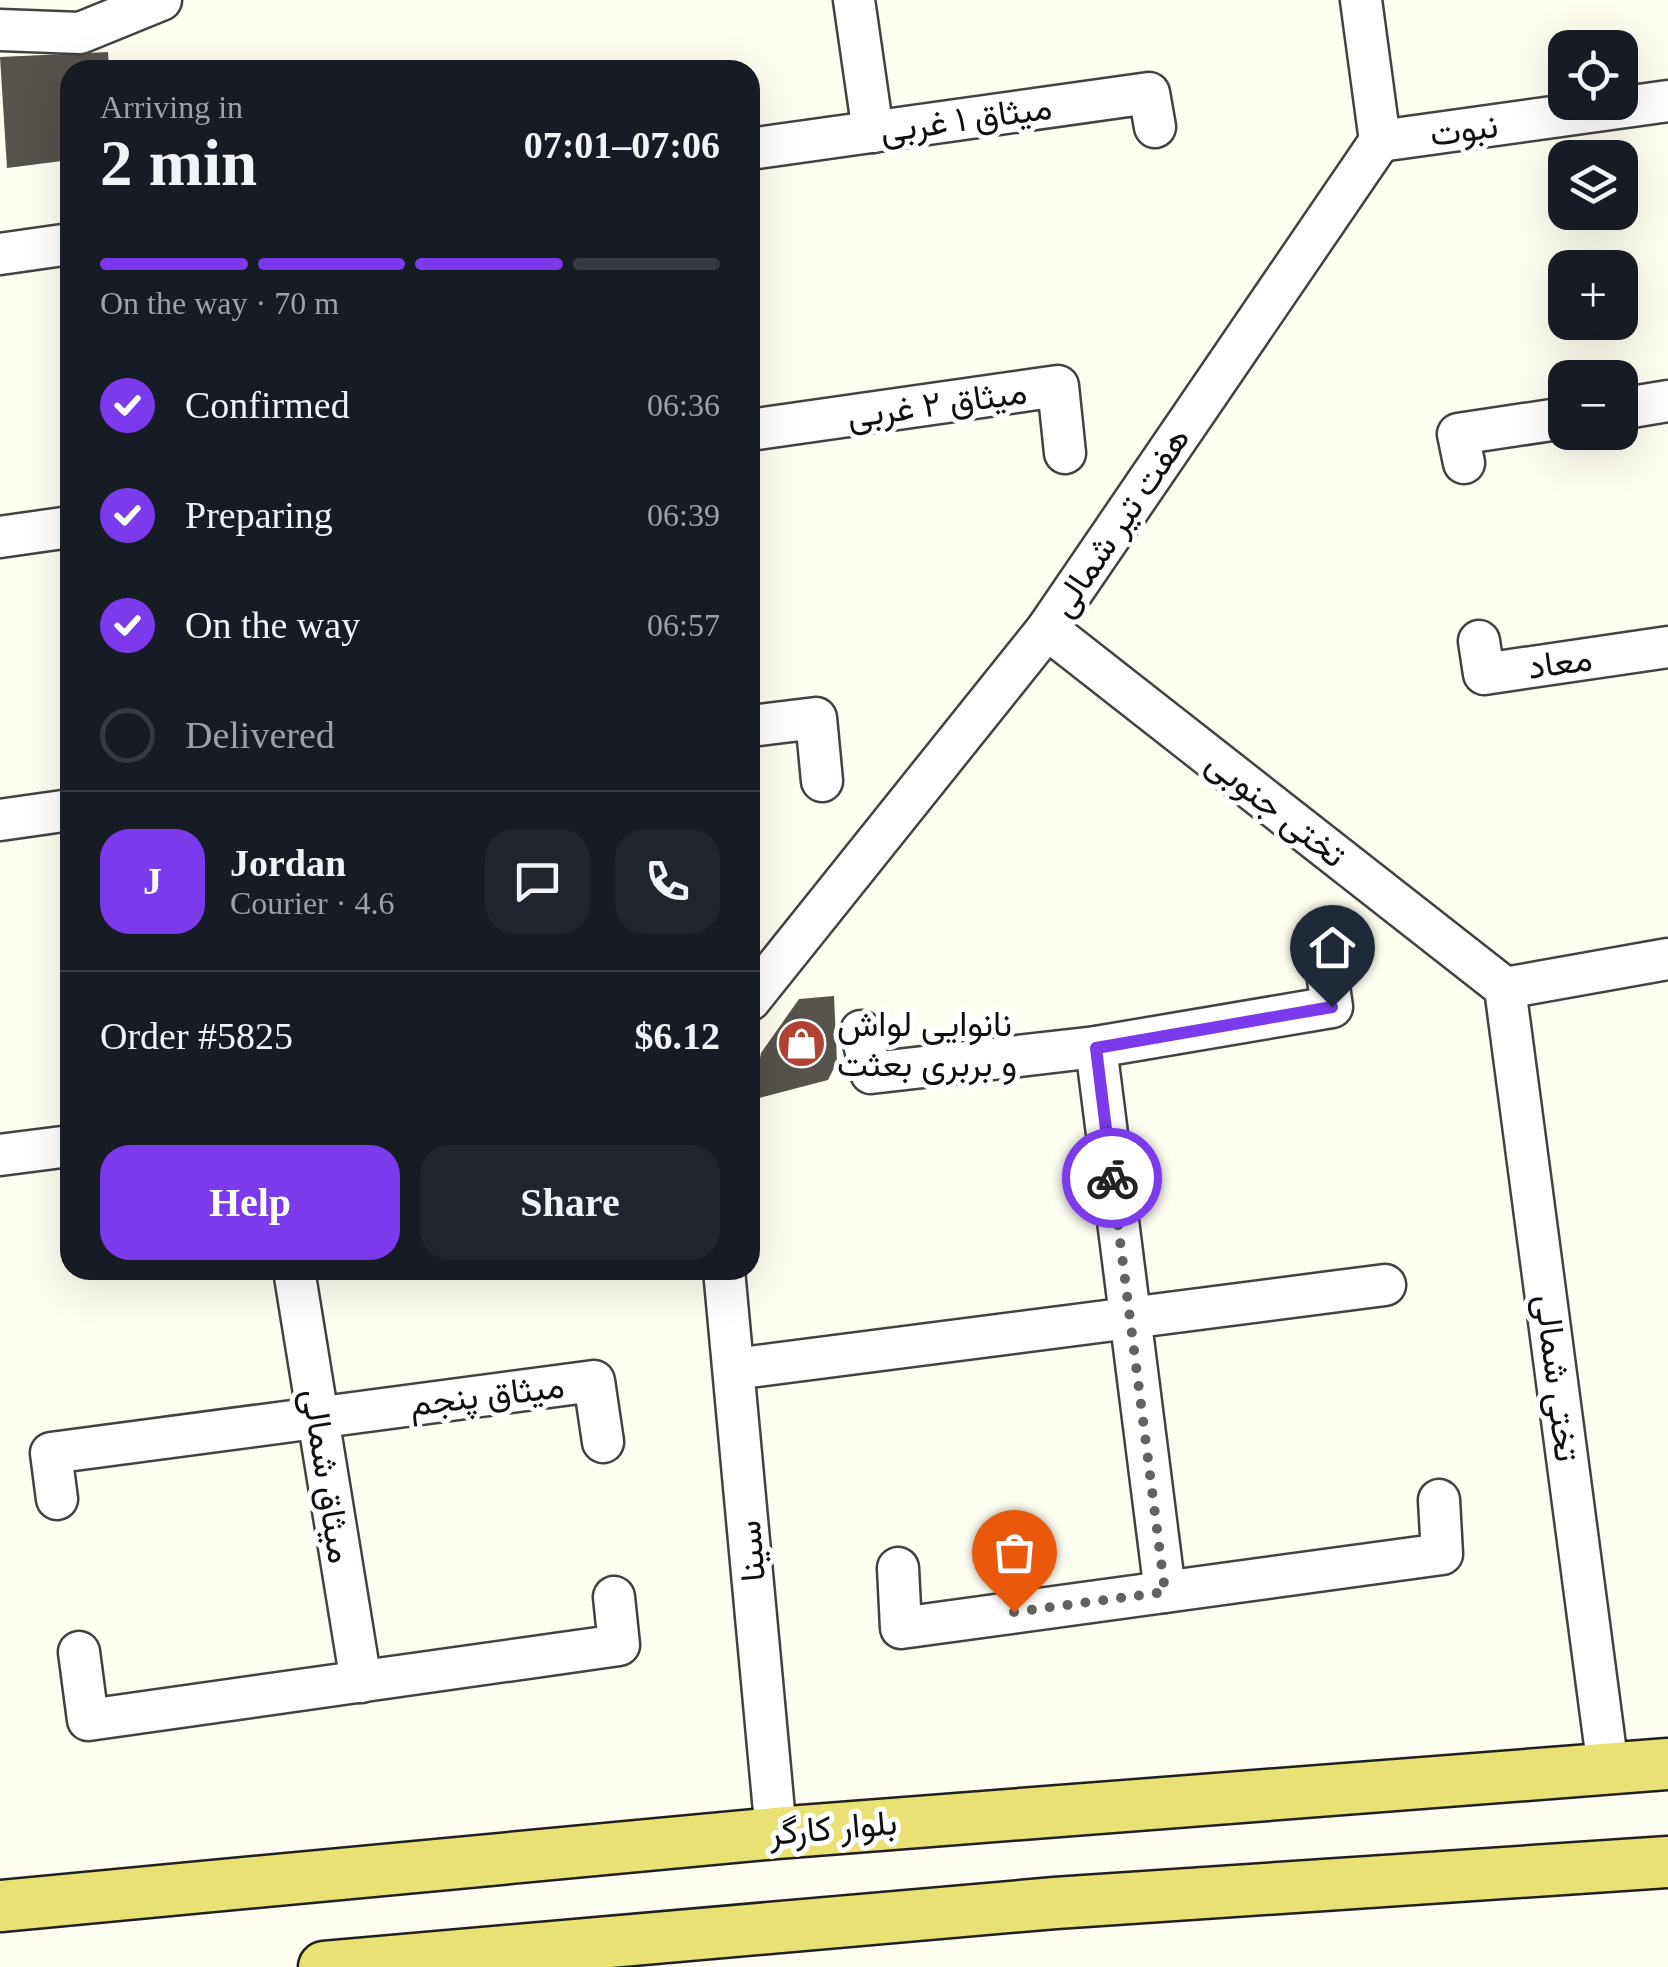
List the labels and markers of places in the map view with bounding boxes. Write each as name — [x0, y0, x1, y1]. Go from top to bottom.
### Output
pin — [1290, 905, 1375, 1008]
place label: نانوایی لواش و بربری بعثت — [837, 1005, 1017, 1086]
shop icon: نانوایی لواش و بربری بعثت — [776, 1018, 828, 1070]
pin — [972, 1510, 1057, 1613]

